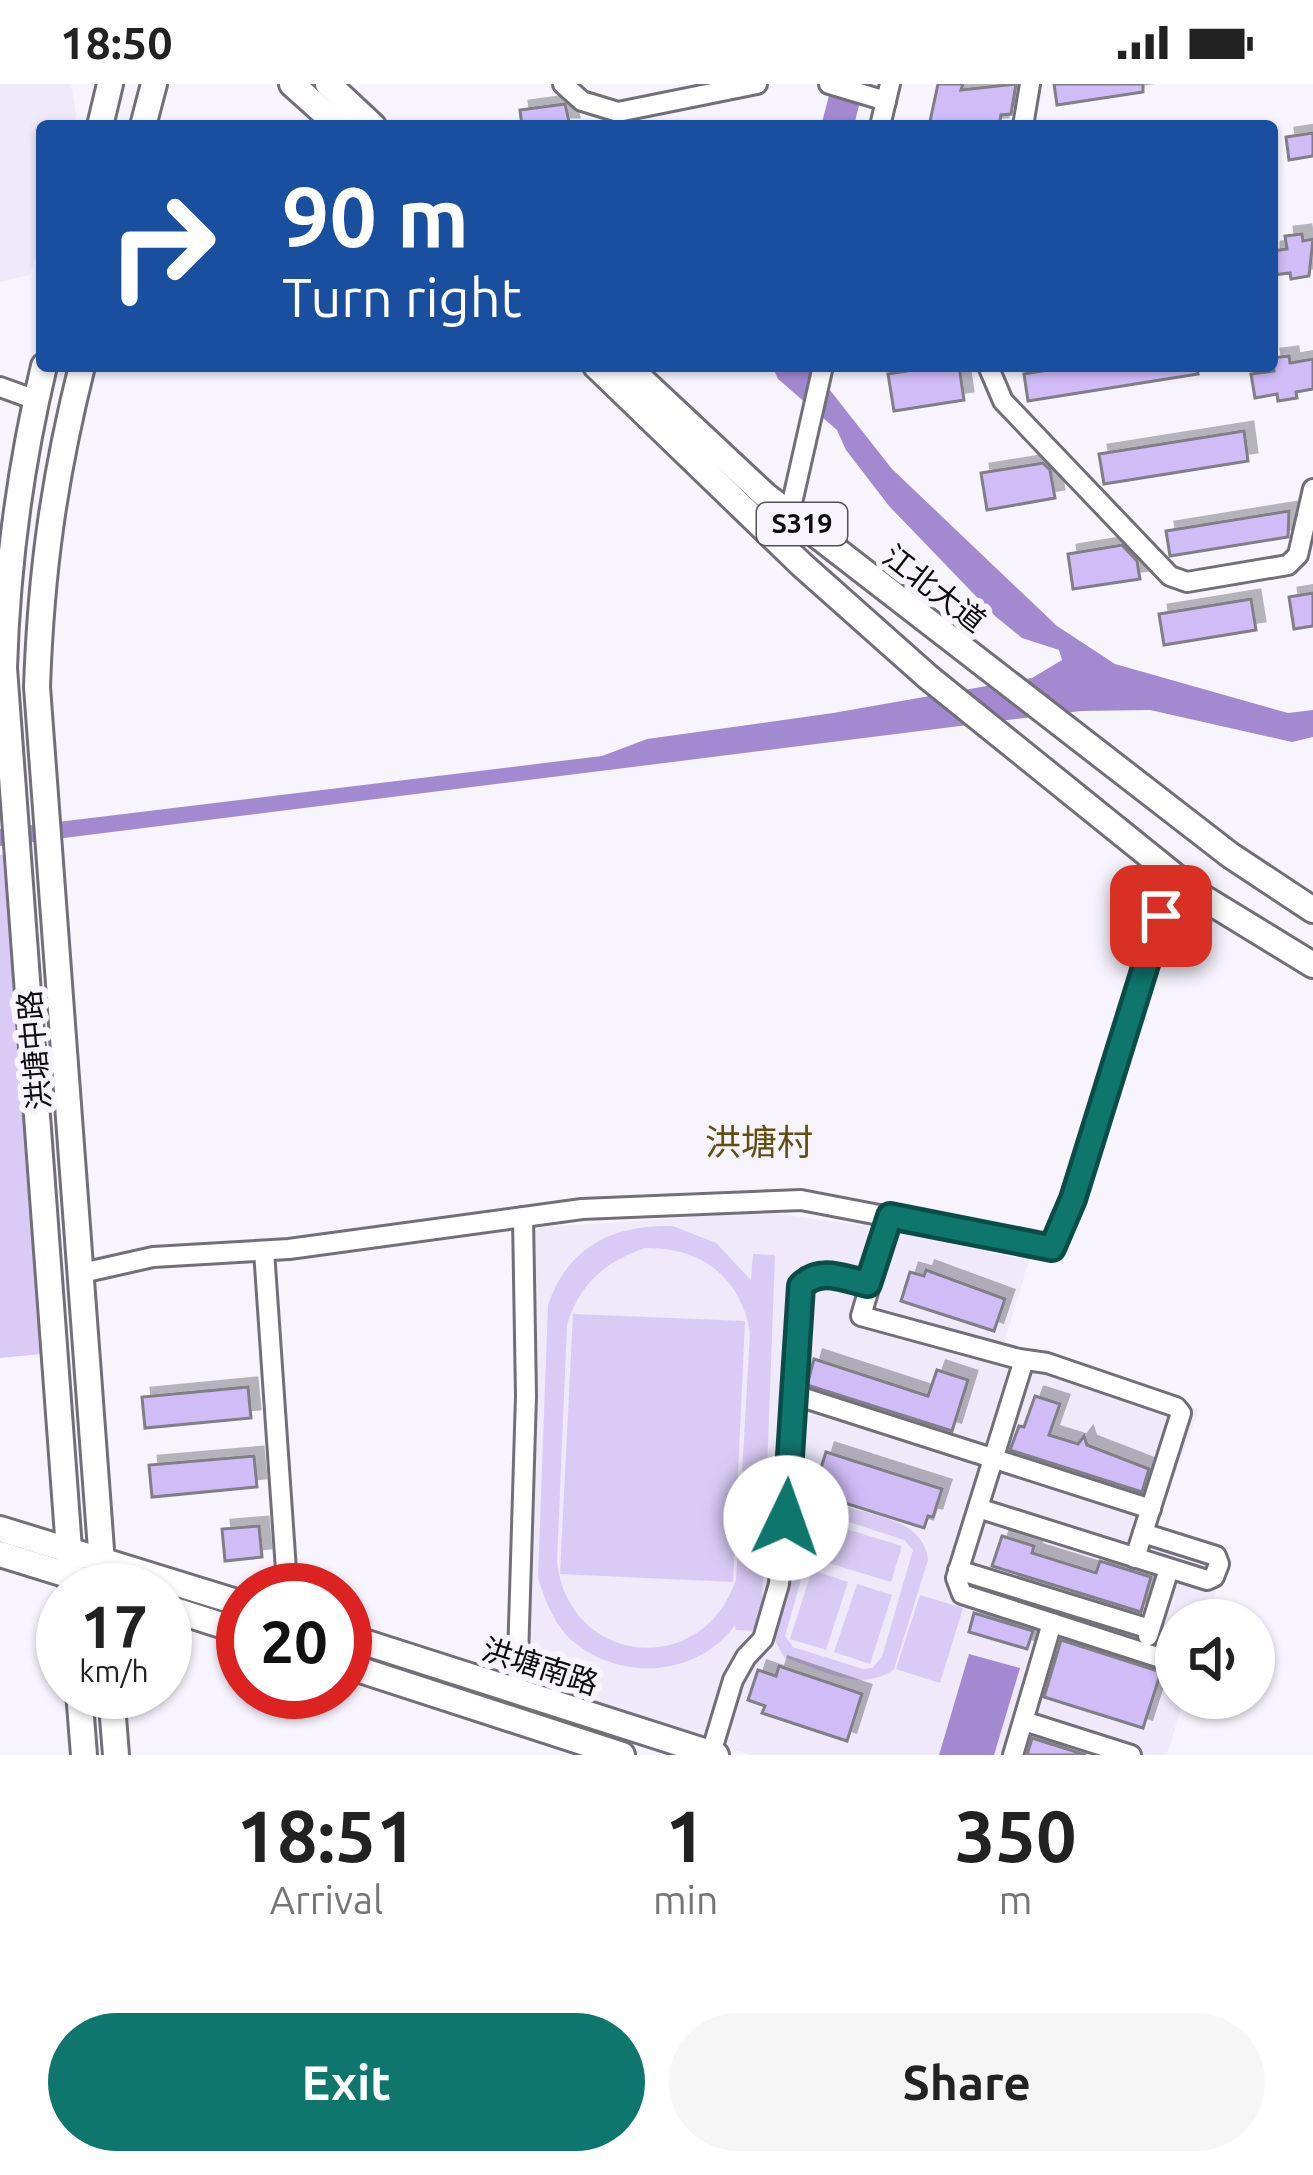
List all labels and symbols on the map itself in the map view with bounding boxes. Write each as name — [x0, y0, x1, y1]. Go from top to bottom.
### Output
road number: S319 — [757, 503, 847, 545]
street label: 江北大道 — [877, 538, 992, 639]
pin — [1110, 865, 1212, 967]
street label: 洪塘中路 — [12, 989, 56, 1111]
district label: 洪塘村 — [705, 1121, 813, 1162]
position arrow — [723, 1455, 849, 1581]
speed limit sign: 20 — [216, 1563, 372, 1719]
street label: 洪塘南路 — [478, 1631, 603, 1701]

